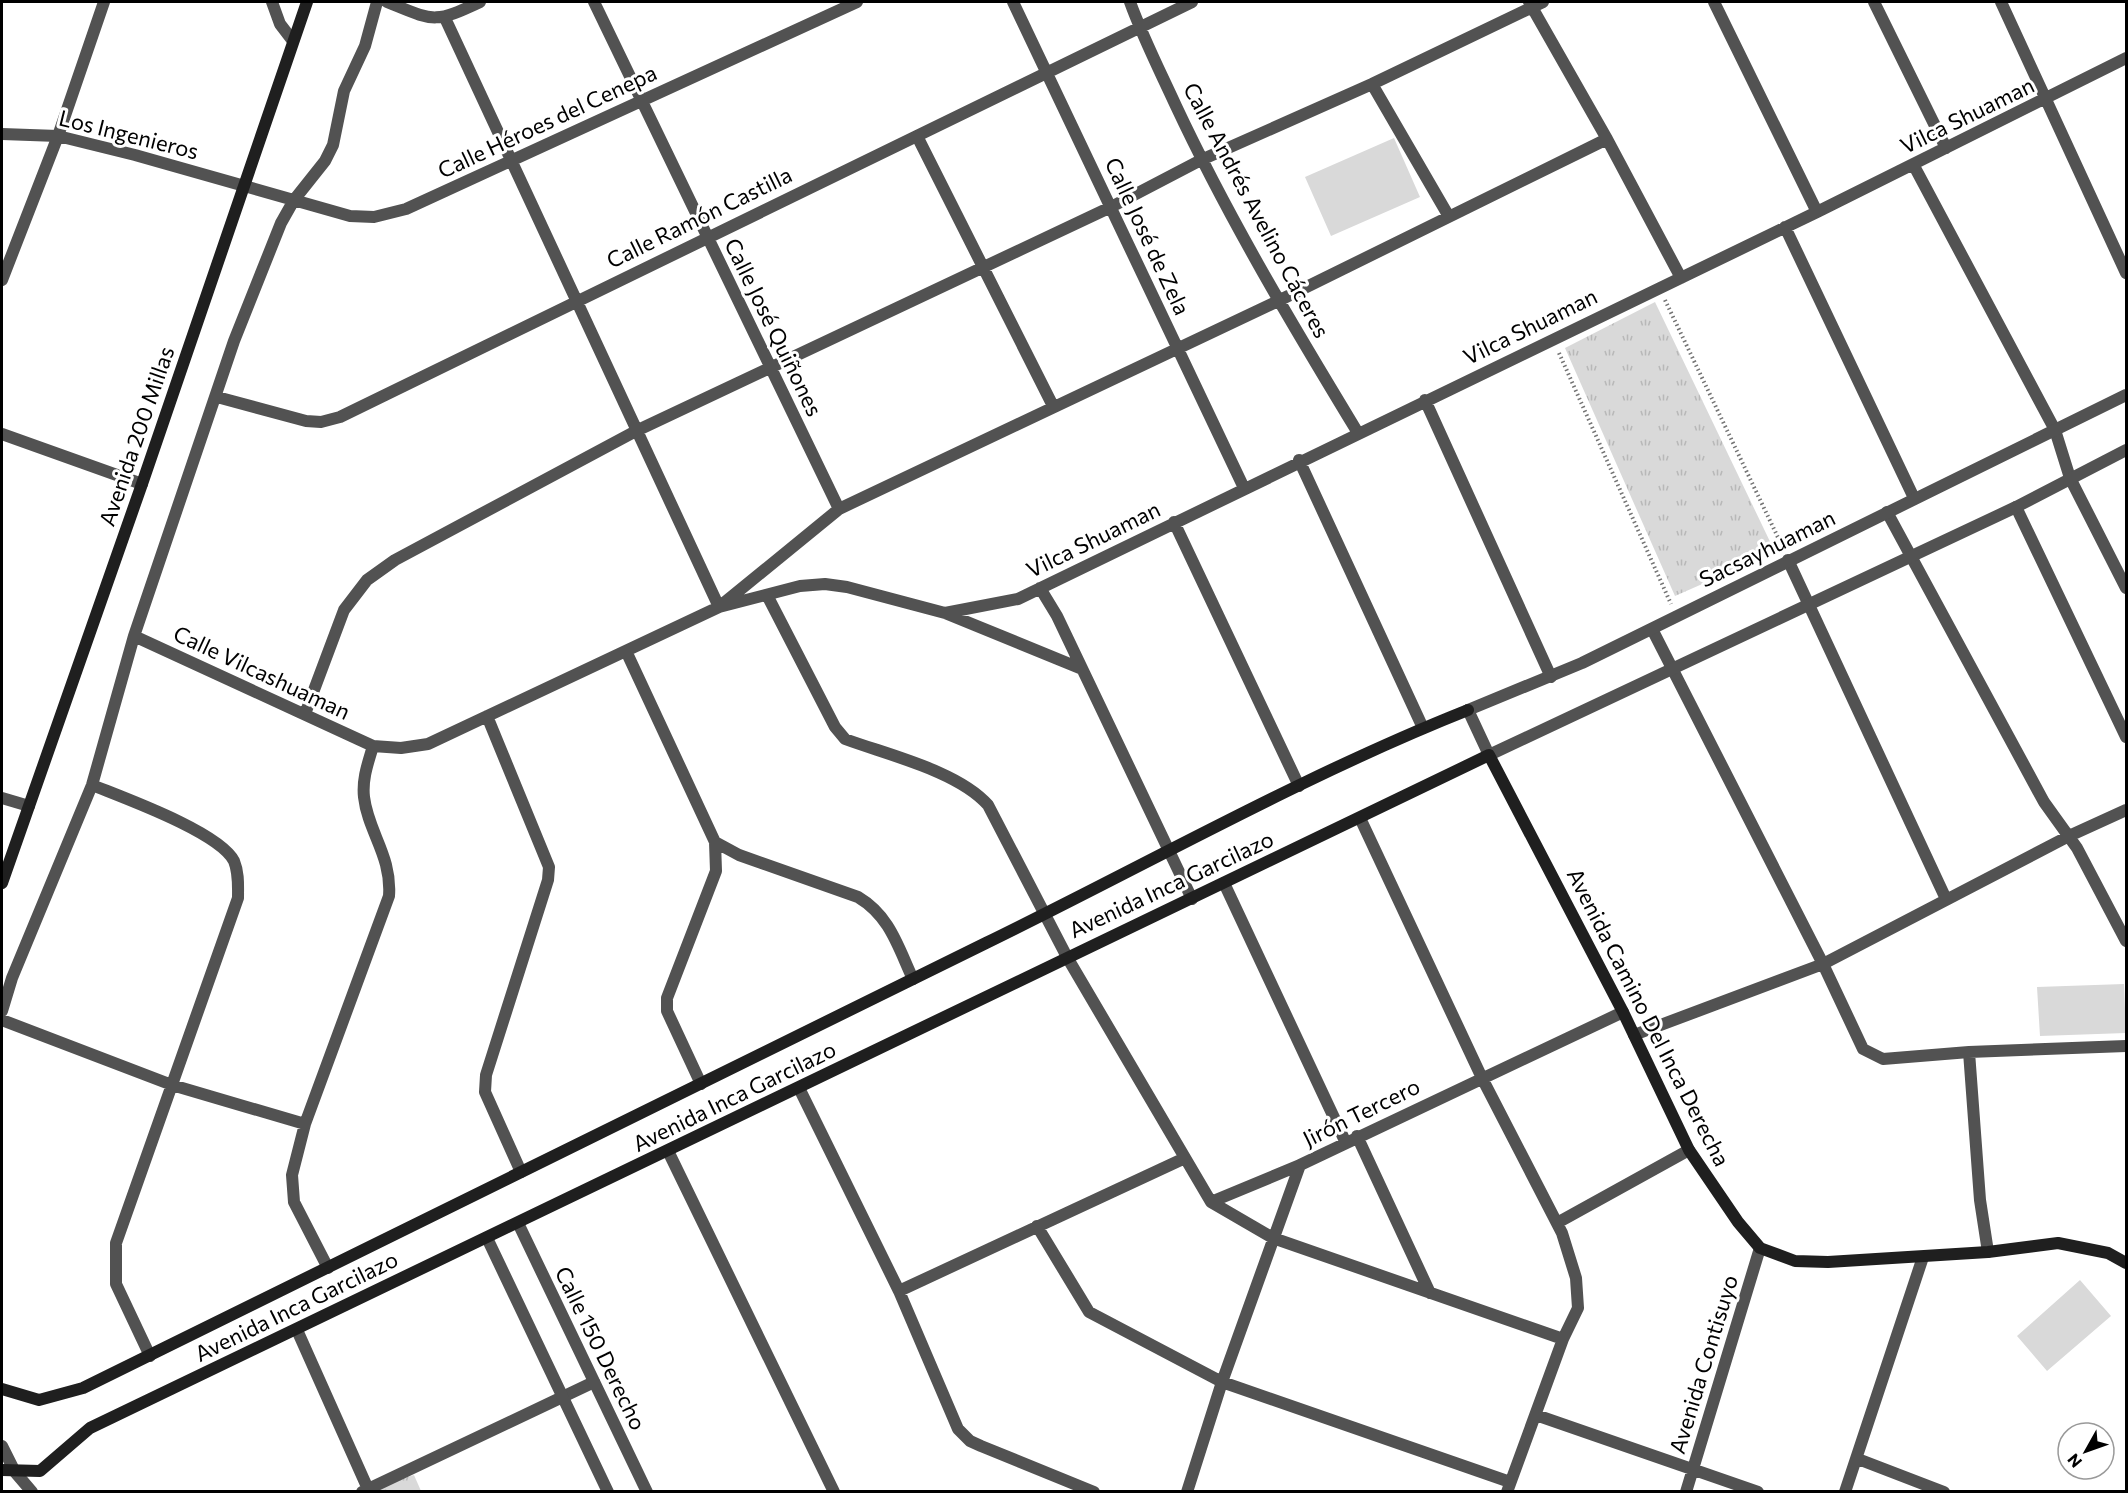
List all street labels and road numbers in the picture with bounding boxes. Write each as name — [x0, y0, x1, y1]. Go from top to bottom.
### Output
street label: Calle Héroes del Cenepa — [433, 58, 661, 184]
street label: Vilca Shuaman — [1896, 71, 2038, 159]
street label: Calle Andrés Avelino Cáceres — [1178, 78, 1336, 342]
street label: Los Ingenieros — [56, 104, 202, 164]
street label: Calle José de Zela — [1100, 153, 1196, 319]
street label: Calle Ramón Castilla — [602, 160, 796, 274]
street label: Calle José Quiñones — [719, 234, 829, 420]
street label: Vilca Shuaman — [1459, 282, 1601, 370]
street label: Avenida 200 Millas — [93, 343, 179, 529]
street label: Vilca Shuaman — [1022, 495, 1164, 583]
street label: Sacsayhuaman — [1695, 504, 1839, 592]
street label: Calle Vilcashuaman — [169, 619, 355, 725]
street label: Avenida Inca Garcilazo — [1064, 825, 1278, 943]
street label: Avenida Camino Del Inca Derecha — [1562, 864, 1736, 1170]
street label: Avenida Inca Garcilazo — [628, 1035, 840, 1157]
street label: Jirón Tercero — [1298, 1072, 1424, 1152]
street label: Avenida Inca Garcilazo — [190, 1245, 402, 1367]
street label: Calle 150 Derecho — [550, 1262, 652, 1434]
street label: Avenida Contisuyo — [1663, 1271, 1743, 1457]

